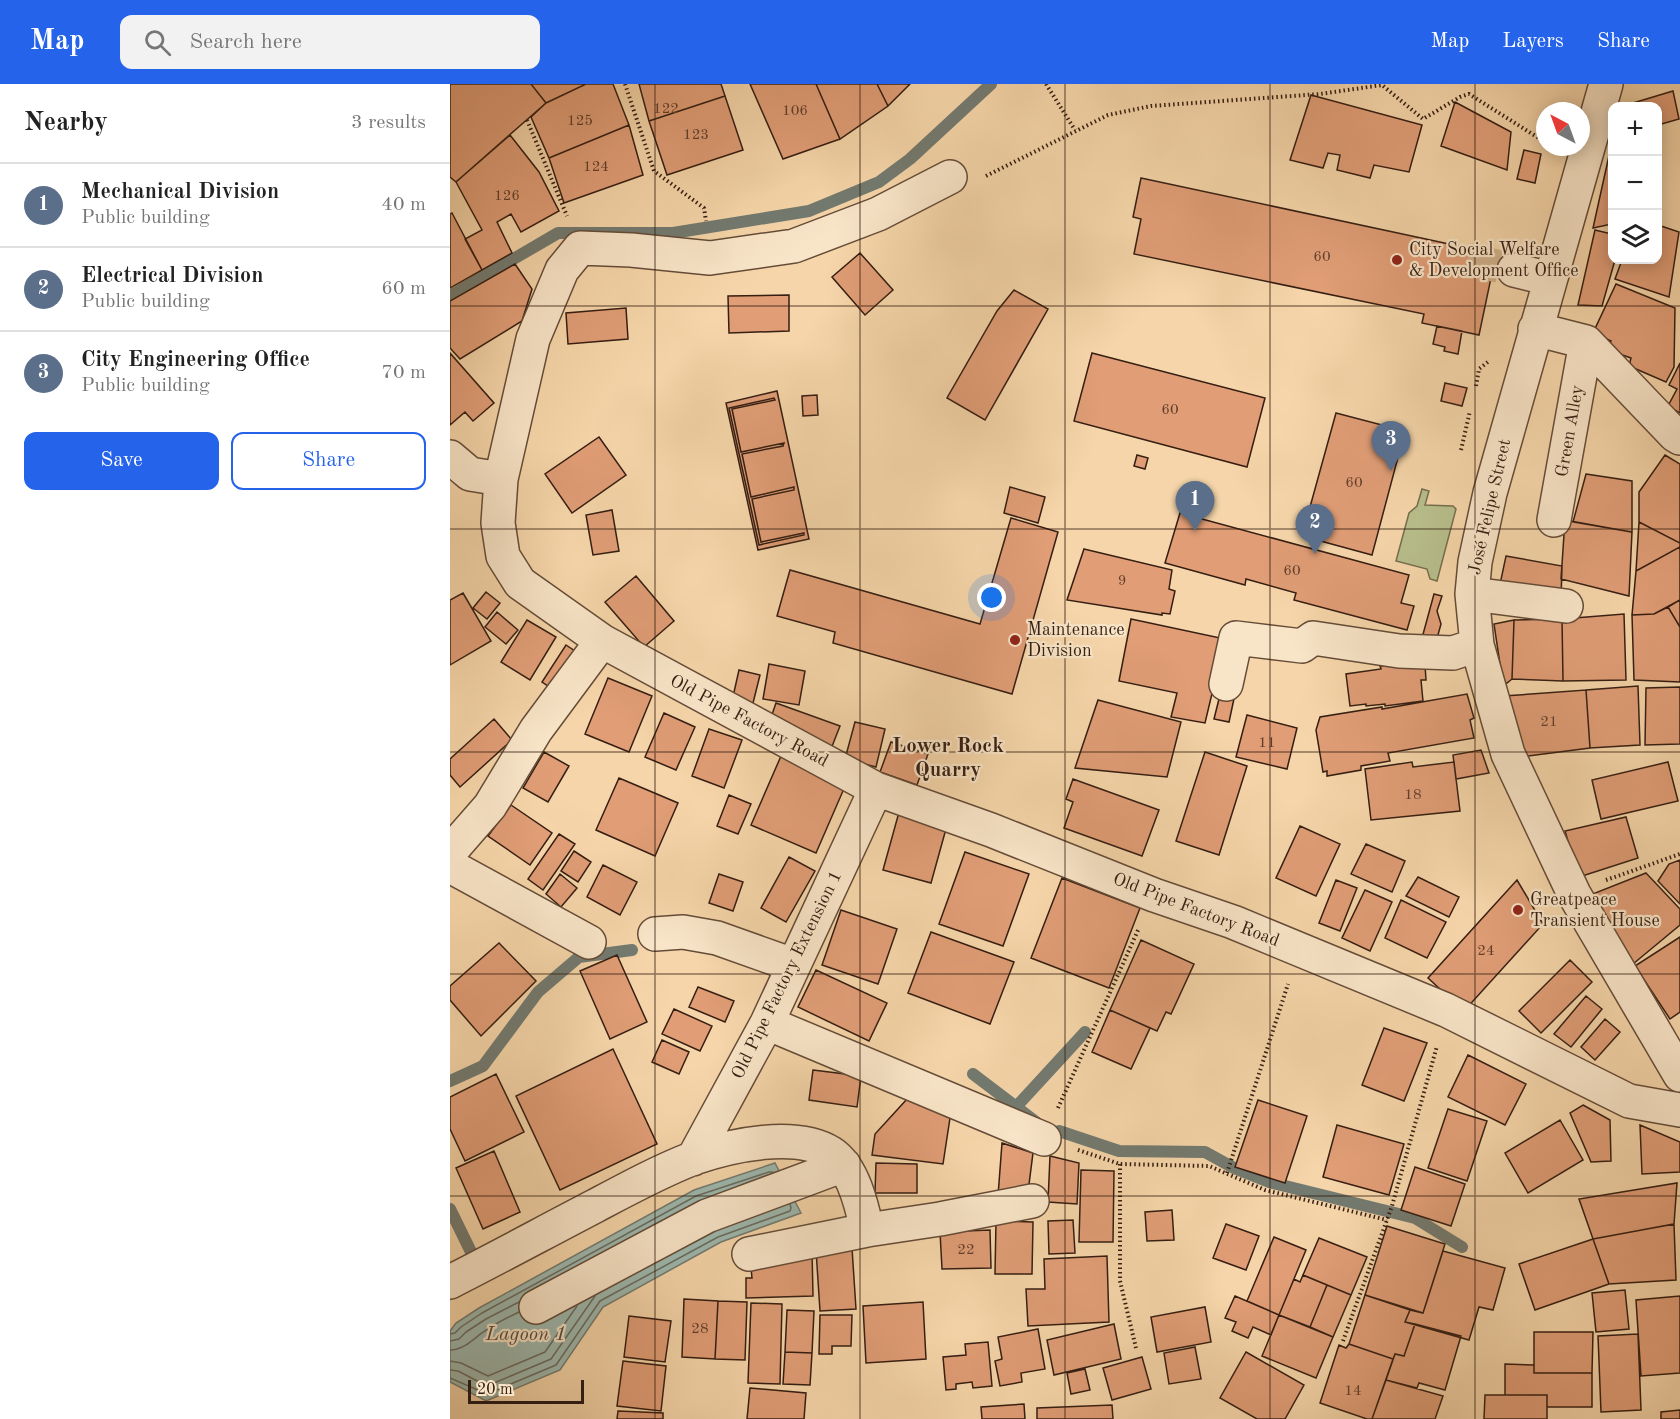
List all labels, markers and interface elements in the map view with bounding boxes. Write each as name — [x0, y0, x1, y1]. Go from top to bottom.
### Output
search box — [120, 15, 540, 69]
icon: search — [141, 26, 174, 59]
text: Map — [30, 28, 84, 56]
text: Search here — [189, 31, 302, 53]
text: Map — [1430, 31, 1469, 52]
text: Layers — [1502, 31, 1564, 52]
text: Share — [1597, 31, 1650, 52]
house number: 122 — [653, 102, 679, 117]
north arrow — [1536, 102, 1590, 156]
map controls — [1608, 102, 1662, 264]
button: + — [1608, 102, 1662, 156]
house number: 106 — [782, 104, 808, 119]
text: Nearby — [24, 110, 108, 136]
text: 3 results — [351, 113, 426, 133]
house number: 125 — [567, 114, 593, 129]
house number: 123 — [683, 128, 709, 143]
button: − — [1608, 156, 1662, 210]
house number: 124 — [583, 160, 609, 175]
text: Mechanical Division — [81, 181, 279, 203]
house number: 126 — [494, 189, 520, 204]
text: 1 — [38, 195, 49, 215]
text: 40 m — [381, 195, 426, 215]
text: Public building — [81, 208, 210, 228]
button: layers — [1608, 210, 1662, 264]
place label: City Social Welfare & Development Office — [1409, 241, 1578, 280]
house number: 60 — [1313, 250, 1331, 265]
marker: City Social Welfare & Development Office — [1390, 253, 1404, 267]
text: Electrical Division — [81, 265, 263, 287]
text: 2 — [38, 279, 49, 299]
text: 60 m — [381, 279, 426, 299]
text: Public building — [81, 292, 210, 312]
text: City Engineering Office — [81, 349, 310, 371]
text: 3 — [38, 363, 49, 383]
text: 70 m — [381, 363, 426, 383]
text: Public building — [81, 376, 210, 396]
street label: Green Alley — [1553, 383, 1587, 478]
house number: 60 — [1161, 403, 1179, 418]
pin: 3 — [1372, 422, 1410, 471]
button: Save — [24, 432, 219, 490]
button: Share — [231, 432, 426, 490]
street label: José Felipe Street — [1466, 437, 1514, 577]
house number: 60 — [1345, 476, 1363, 491]
pin: 1 — [1176, 482, 1214, 531]
pin: 2 — [1296, 504, 1334, 554]
house number: 60 — [1283, 564, 1301, 579]
house number: 9 — [1118, 574, 1126, 589]
your location — [977, 583, 1006, 612]
place label: Maintenance Division — [1027, 621, 1125, 660]
marker: Maintenance Division — [1008, 633, 1022, 647]
street label: Old Pipe Factory Road — [667, 672, 831, 770]
house number: 21 — [1540, 715, 1558, 730]
district label: Lower Rock Quarry — [892, 736, 1004, 781]
house number: 11 — [1258, 736, 1276, 751]
house number: 18 — [1404, 788, 1422, 803]
street label: Old Pipe Factory Extension 1 — [729, 868, 845, 1082]
street label: Old Pipe Factory Road — [1110, 870, 1282, 950]
place label: Greatpeace Transient House — [1530, 891, 1660, 930]
marker: Greatpeace Transient House — [1511, 903, 1525, 917]
house number: 24 — [1477, 944, 1495, 959]
house number: 22 — [957, 1243, 975, 1258]
house number: 28 — [691, 1322, 709, 1337]
water label: Lagoon 1 — [484, 1325, 567, 1345]
scale bar — [468, 1377, 584, 1404]
text: 20 m — [477, 1382, 513, 1398]
house number: 14 — [1344, 1384, 1362, 1399]

